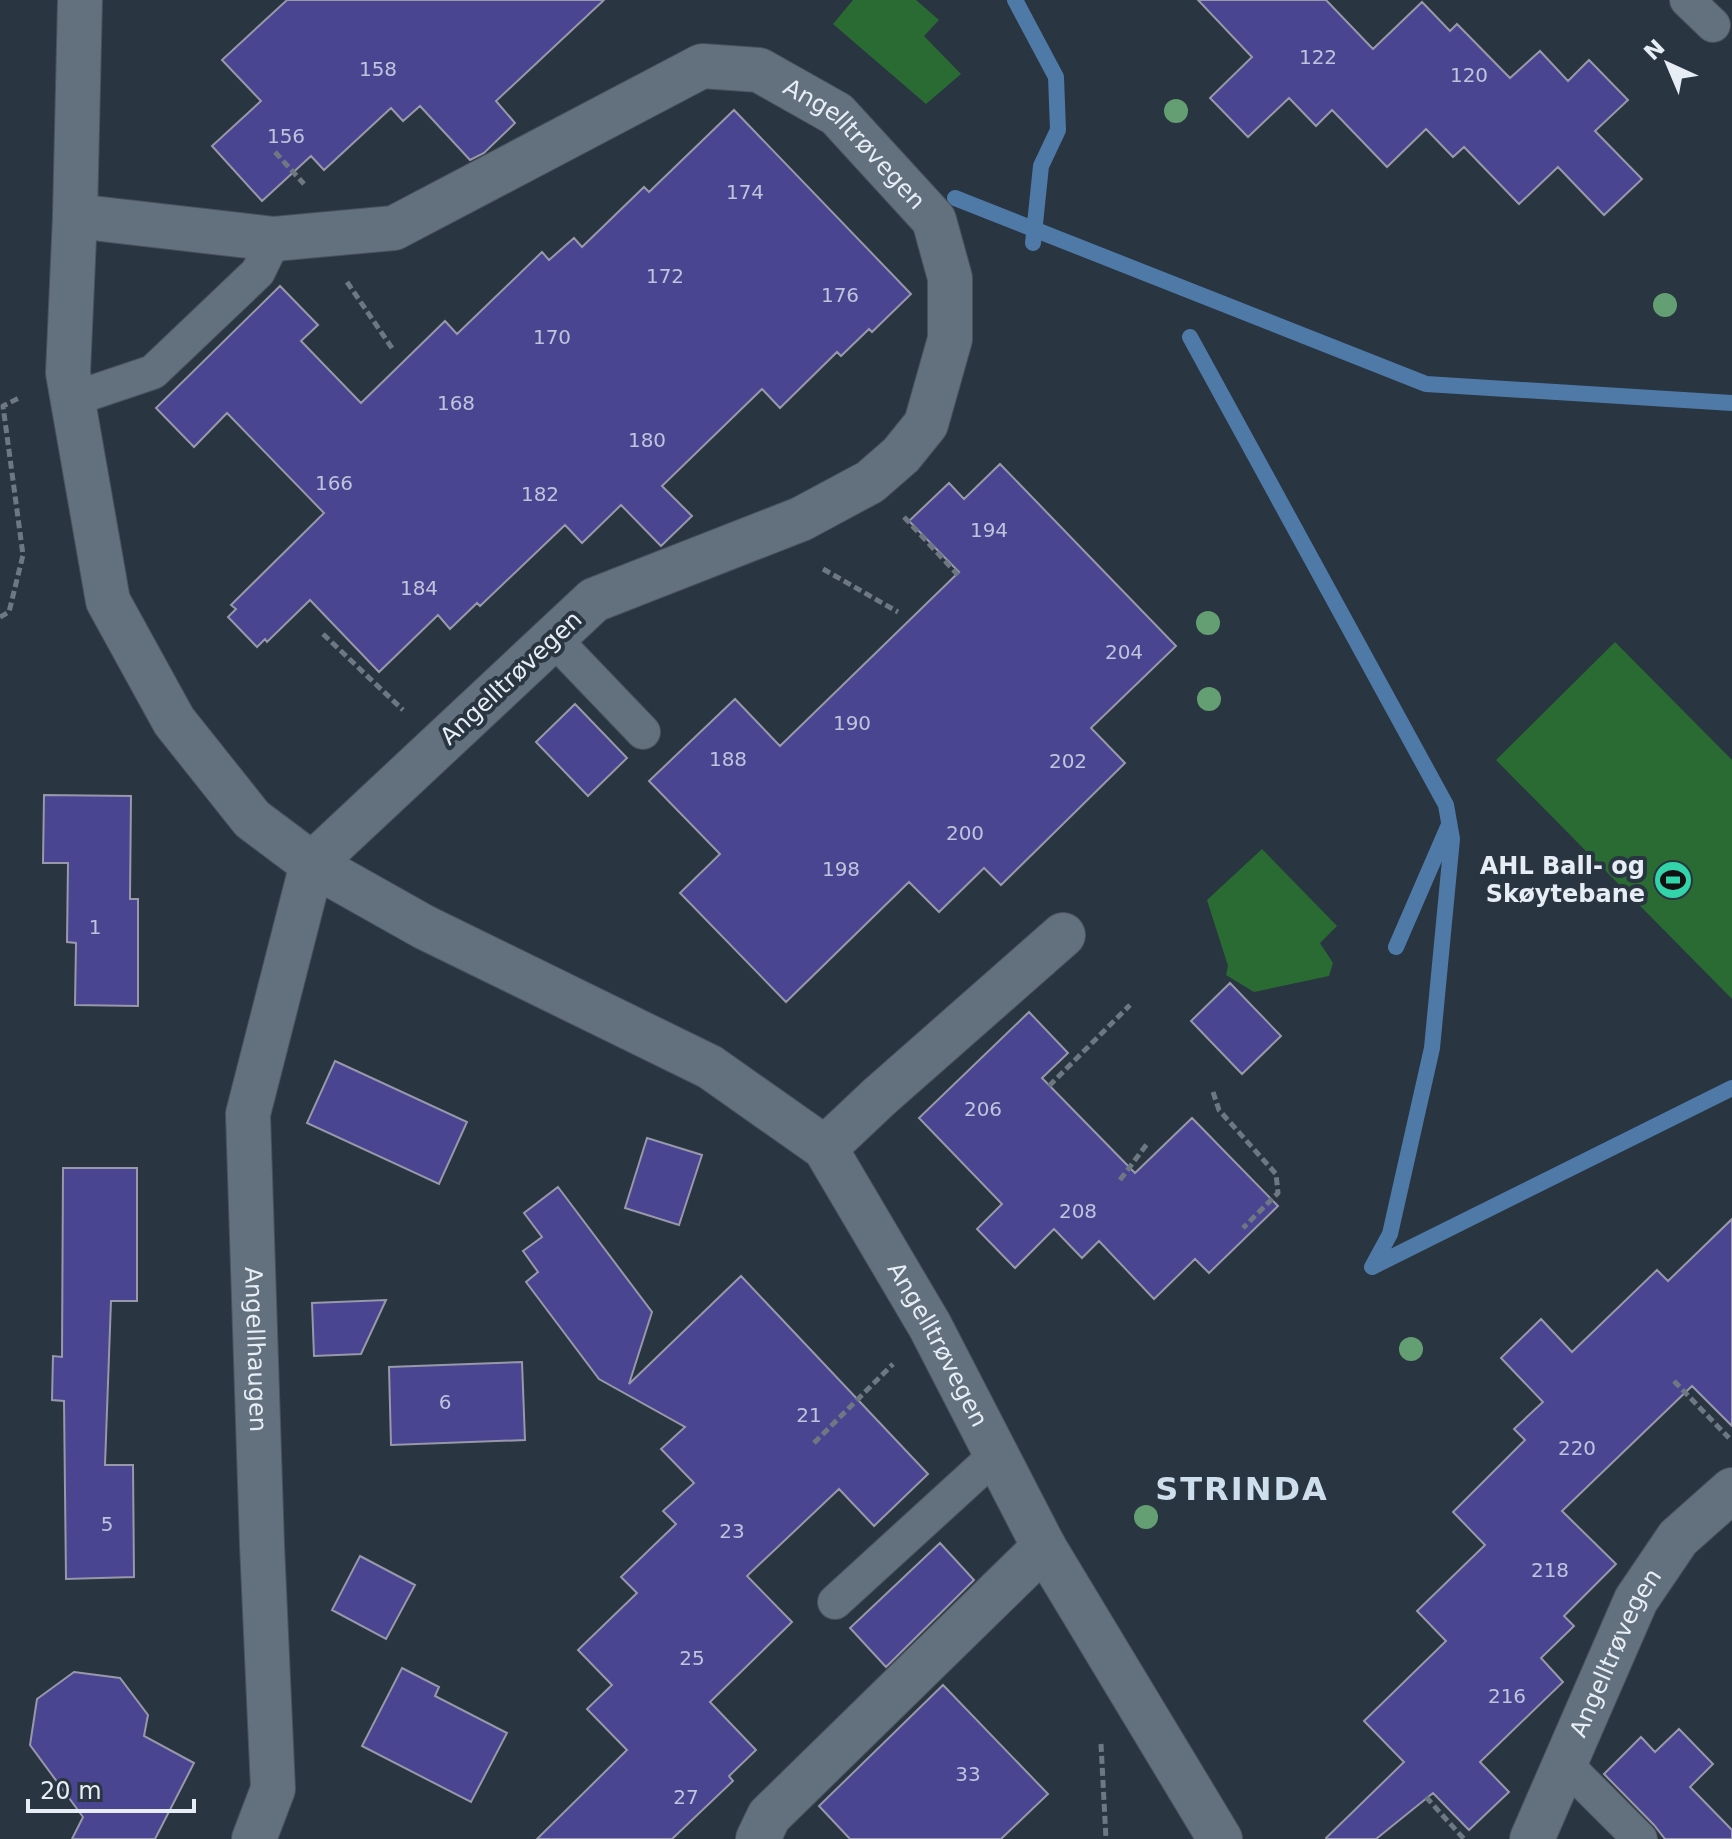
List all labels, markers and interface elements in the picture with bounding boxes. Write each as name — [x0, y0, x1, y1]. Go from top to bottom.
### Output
north arrow — [1628, 24, 1708, 104]
text: N — [1639, 35, 1670, 65]
house number: 122 — [1299, 45, 1337, 69]
house number: 158 — [359, 57, 397, 81]
house number: 120 — [1450, 63, 1488, 87]
street label: Angelltrøvegen — [779, 73, 931, 215]
house number: 156 — [267, 124, 305, 148]
house number: 174 — [726, 180, 764, 204]
house number: 172 — [646, 264, 684, 288]
house number: 176 — [821, 283, 859, 307]
house number: 170 — [533, 325, 571, 349]
house number: 168 — [437, 391, 475, 415]
house number: 180 — [628, 428, 666, 452]
house number: 166 — [315, 471, 353, 495]
house number: 182 — [521, 482, 559, 506]
house number: 194 — [970, 518, 1008, 542]
house number: 184 — [400, 576, 438, 600]
street label: Angelltrøvegen — [434, 605, 588, 751]
house number: 204 — [1105, 640, 1143, 664]
house number: 190 — [833, 711, 871, 735]
house number: 188 — [709, 747, 747, 771]
house number: 202 — [1049, 749, 1087, 773]
house number: 200 — [946, 821, 984, 845]
place label: AHL Ball- og Skøytebane — [1480, 852, 1645, 908]
house number: 198 — [822, 857, 860, 881]
sports icon: AHL Ball- og Skøytebane — [1652, 859, 1694, 901]
house number: 1 — [89, 915, 101, 939]
house number: 206 — [964, 1097, 1002, 1121]
house number: 208 — [1059, 1199, 1097, 1223]
street label: Angelltrøvegen — [881, 1257, 994, 1431]
street label: Angellhaugen — [239, 1266, 272, 1432]
house number: 6 — [439, 1390, 451, 1414]
house number: 21 — [796, 1403, 822, 1427]
house number: 220 — [1558, 1436, 1596, 1460]
district label: STRINDA — [1155, 1470, 1329, 1508]
house number: 5 — [101, 1512, 113, 1536]
house number: 23 — [719, 1519, 745, 1543]
house number: 218 — [1531, 1558, 1569, 1582]
street label: Angelltrøvegen — [1564, 1563, 1667, 1742]
house number: 25 — [679, 1646, 705, 1670]
house number: 216 — [1488, 1684, 1526, 1708]
house number: 33 — [955, 1762, 981, 1786]
scale bar — [28, 1763, 194, 1813]
text: 20 m — [40, 1777, 102, 1805]
house number: 27 — [673, 1785, 699, 1809]

